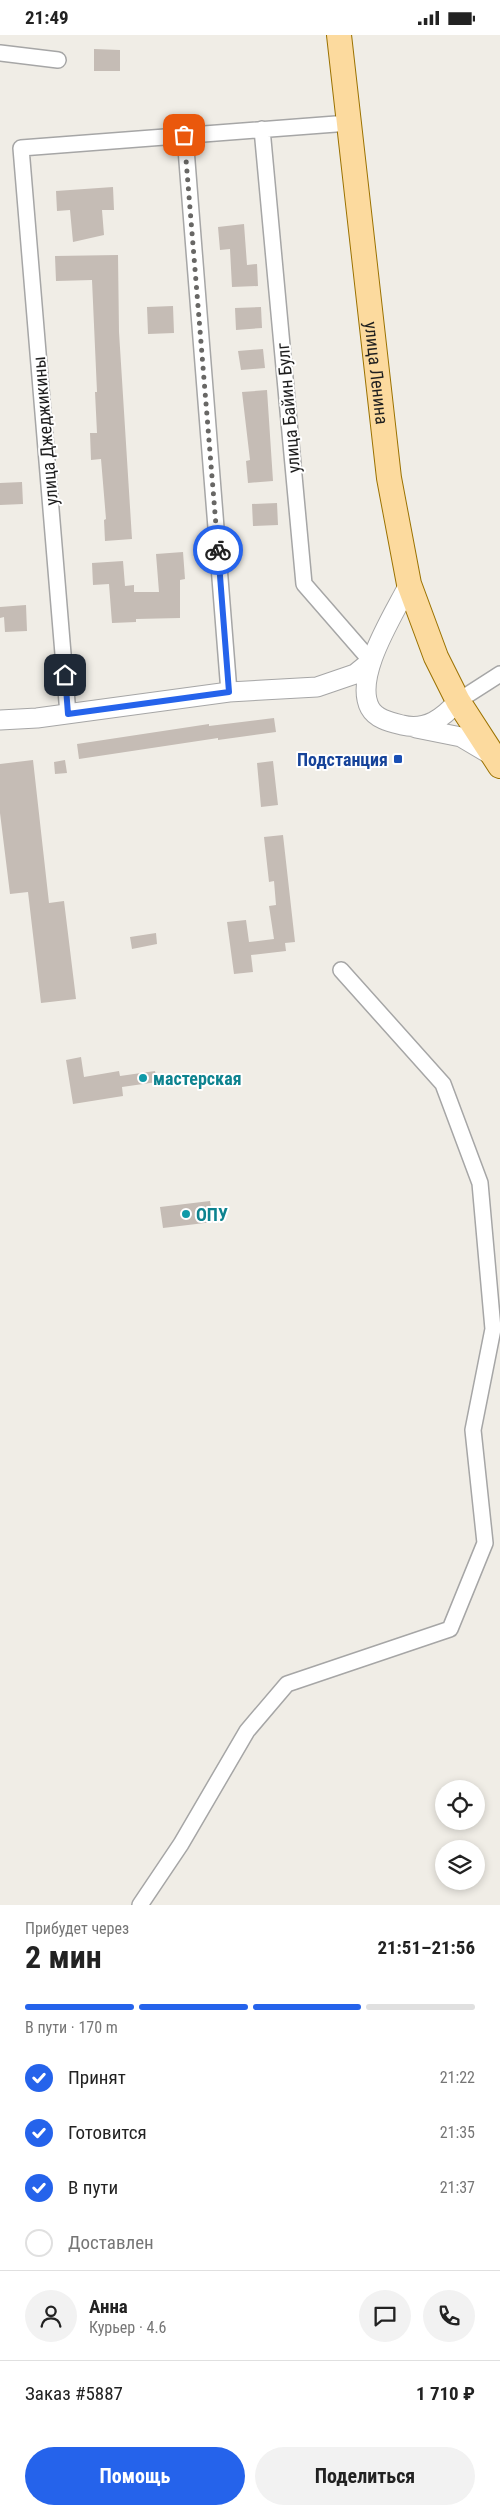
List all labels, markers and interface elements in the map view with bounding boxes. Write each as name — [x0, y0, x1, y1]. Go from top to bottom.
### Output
text: 21:49 — [25, 6, 69, 29]
pin — [163, 114, 205, 156]
icon: bag — [170, 121, 198, 149]
street label: улица Ленина — [361, 320, 393, 425]
street label: улица Байин Булг — [272, 342, 304, 474]
street label: улица Джеджикины — [28, 356, 62, 506]
courier — [193, 525, 243, 575]
icon: bike — [204, 536, 232, 564]
pin — [44, 654, 86, 696]
icon: home — [51, 661, 79, 689]
place label: Подстанция — [297, 749, 388, 770]
marker: Подстанция — [392, 753, 404, 765]
place label: мастерская — [153, 1068, 242, 1089]
marker: мастерская — [137, 1072, 149, 1084]
place label: ОПУ — [196, 1204, 228, 1225]
marker: ОПУ — [180, 1208, 192, 1220]
map controls — [435, 1780, 485, 1890]
button: locate — [435, 1780, 485, 1830]
button: layers — [435, 1840, 485, 1890]
text: Прибудет через — [25, 1919, 129, 1938]
text: 21:51–21:56 — [377, 1936, 475, 1959]
text: 2 мин — [25, 1938, 102, 1976]
text: В пути · 170 m — [25, 2018, 118, 2037]
icon: check — [25, 2064, 53, 2092]
text: Принят — [68, 2066, 126, 2089]
text: 21:22 — [440, 2068, 475, 2087]
icon: check — [25, 2119, 53, 2147]
text: Готовится — [68, 2121, 147, 2144]
text: 21:35 — [440, 2123, 475, 2142]
icon: check — [25, 2174, 53, 2202]
text: В пути — [68, 2176, 118, 2199]
text: 21:37 — [440, 2178, 475, 2197]
text: Доставлен — [68, 2231, 154, 2254]
button: person — [25, 2290, 77, 2342]
button: chat — [359, 2290, 411, 2342]
button: phone — [423, 2290, 475, 2342]
text: Анна — [89, 2295, 128, 2318]
text: Курьер · 4.6 — [89, 2318, 167, 2337]
text: Заказ #5887 — [25, 2382, 123, 2405]
text: 1 710 ₽ — [416, 2382, 475, 2405]
button: Помощь — [25, 2447, 245, 2505]
button: Поделиться — [255, 2447, 475, 2505]

